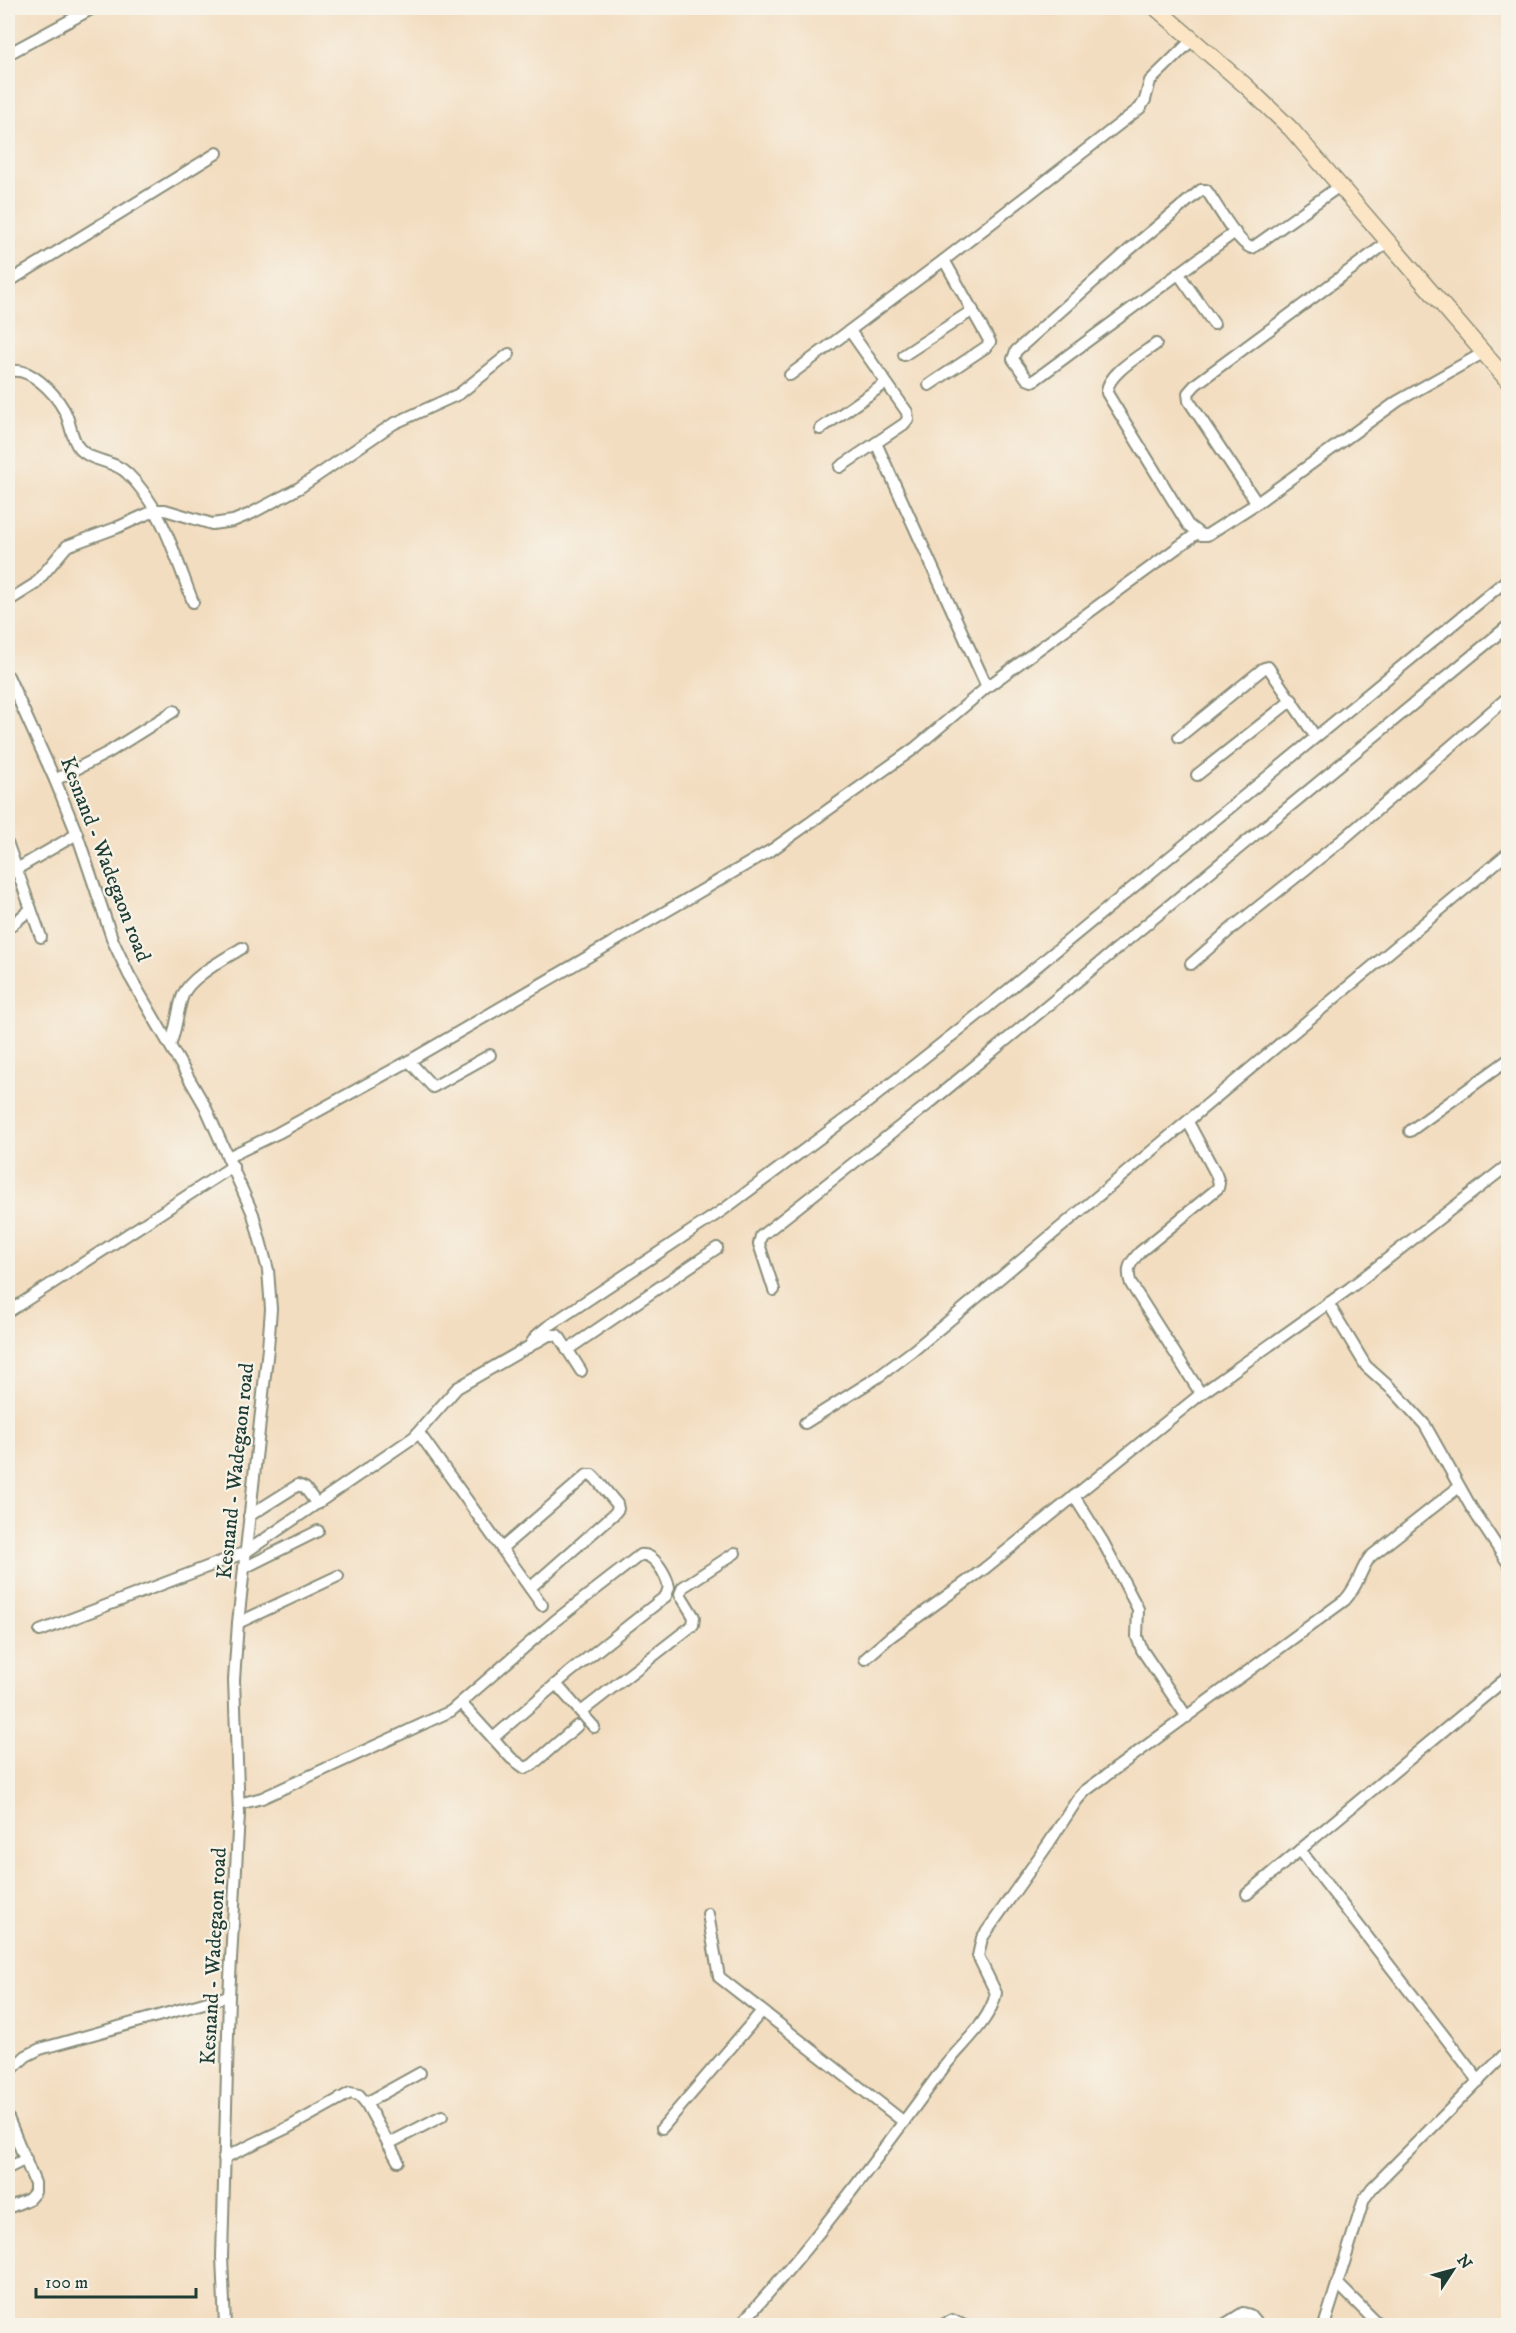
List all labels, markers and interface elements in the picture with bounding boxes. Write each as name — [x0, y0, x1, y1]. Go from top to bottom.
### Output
street label: Kesnand - Wadegaon road — [54, 753, 156, 966]
street label: Kesnand - Wadegaon road — [212, 1361, 260, 1581]
street label: Kesnand - Wadegaon road — [195, 1846, 233, 2065]
north arrow — [1423, 2240, 1483, 2300]
text: N — [1452, 2251, 1476, 2273]
scale bar — [36, 2261, 196, 2299]
text: 100 m — [45, 2272, 88, 2294]

